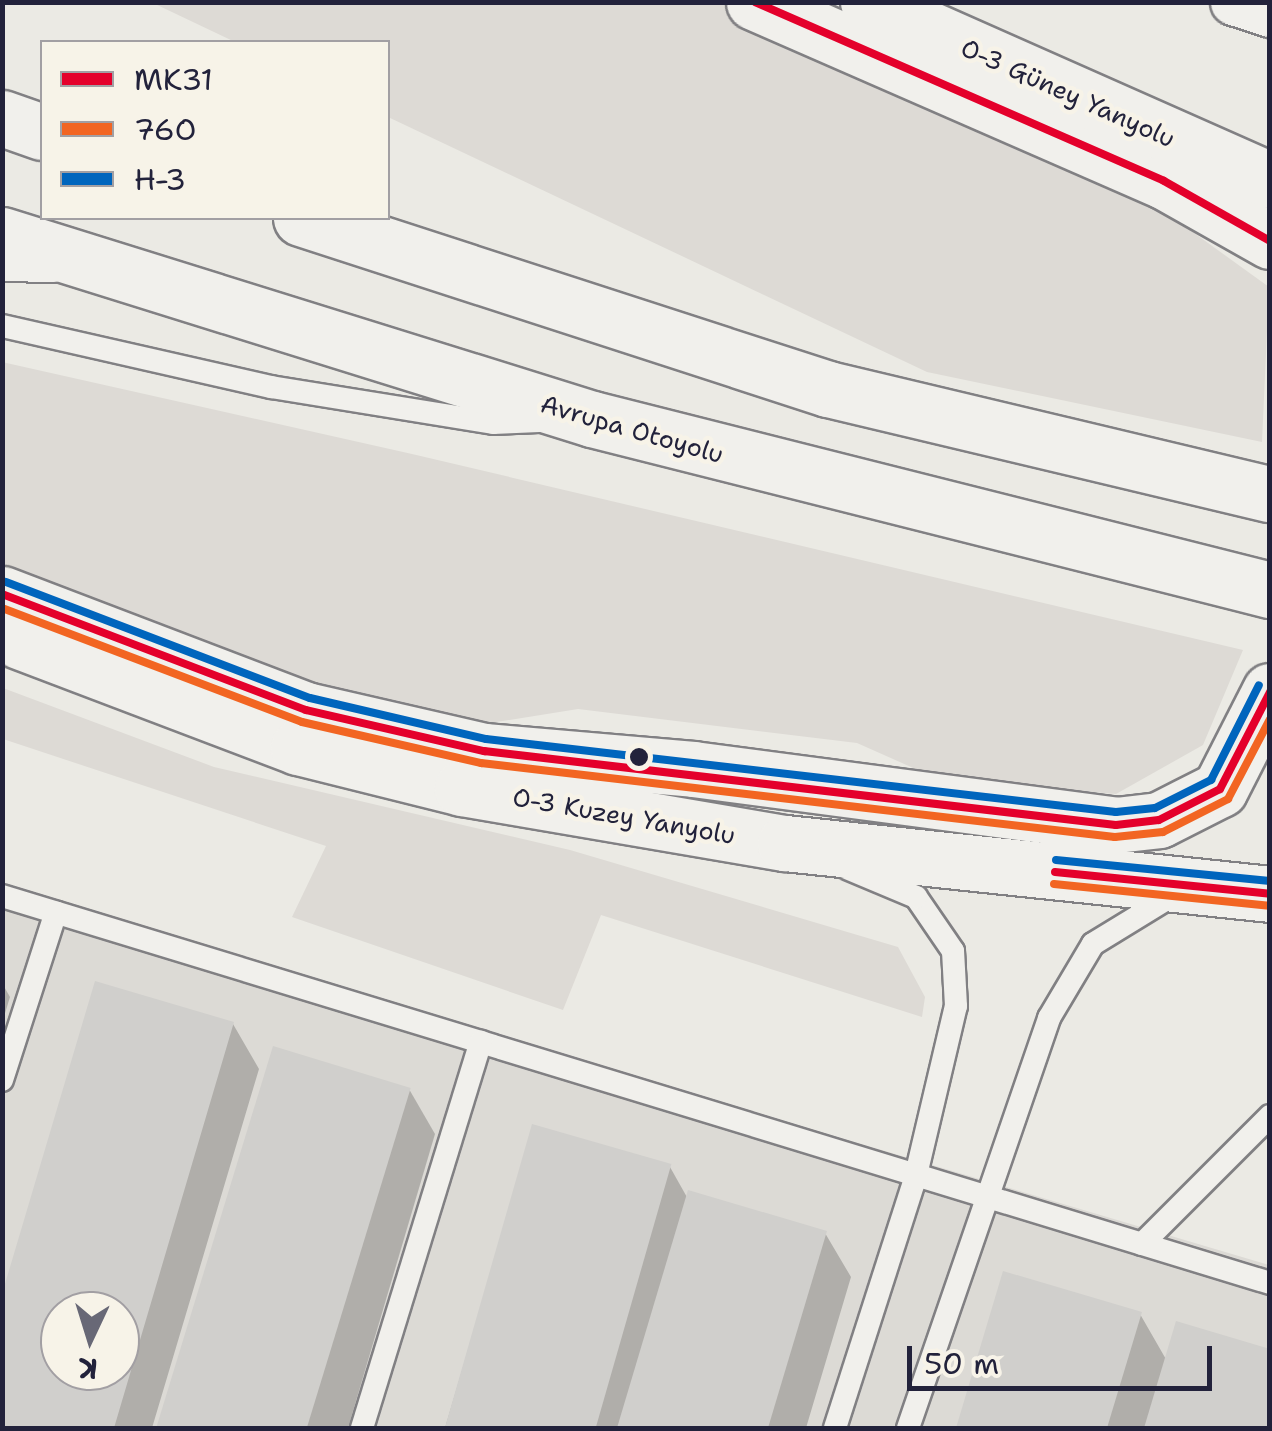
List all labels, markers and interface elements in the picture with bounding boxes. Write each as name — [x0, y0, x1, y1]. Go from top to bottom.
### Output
street label: O-3 Güney Yanyolu — [957, 32, 1179, 154]
legend — [40, 40, 390, 220]
text: MK31 — [134, 59, 213, 100]
text: 76O — [134, 109, 196, 150]
text: H-3 — [134, 159, 186, 200]
street label: Avrupa Otoyolu — [537, 389, 727, 469]
unlabelled marker — [629, 747, 649, 767]
street label: O-3 Kuzey Yanyolu — [510, 782, 738, 850]
north arrow — [40, 1291, 140, 1391]
scale bar — [912, 1326, 1217, 1388]
text: 50 m — [924, 1343, 999, 1384]
text: K — [77, 1349, 99, 1389]

